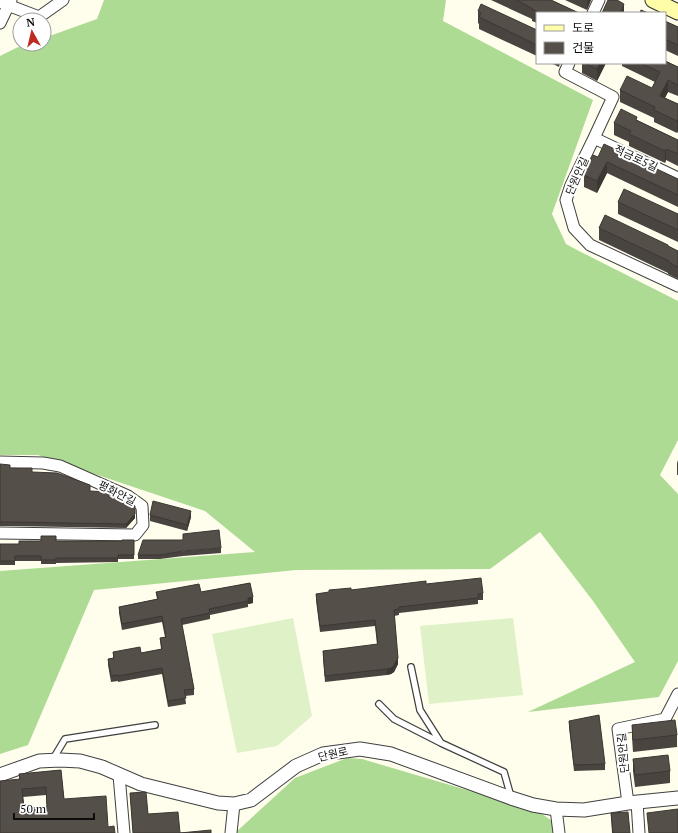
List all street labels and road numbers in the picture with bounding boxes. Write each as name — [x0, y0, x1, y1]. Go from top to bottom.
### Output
street label: 적금로5길 — [612, 142, 660, 174]
street label: 단원안길 — [562, 155, 592, 197]
street label: 평화안길 — [96, 478, 138, 508]
street label: 단원안길 — [614, 732, 632, 774]
street label: 단원로 — [317, 744, 349, 764]

